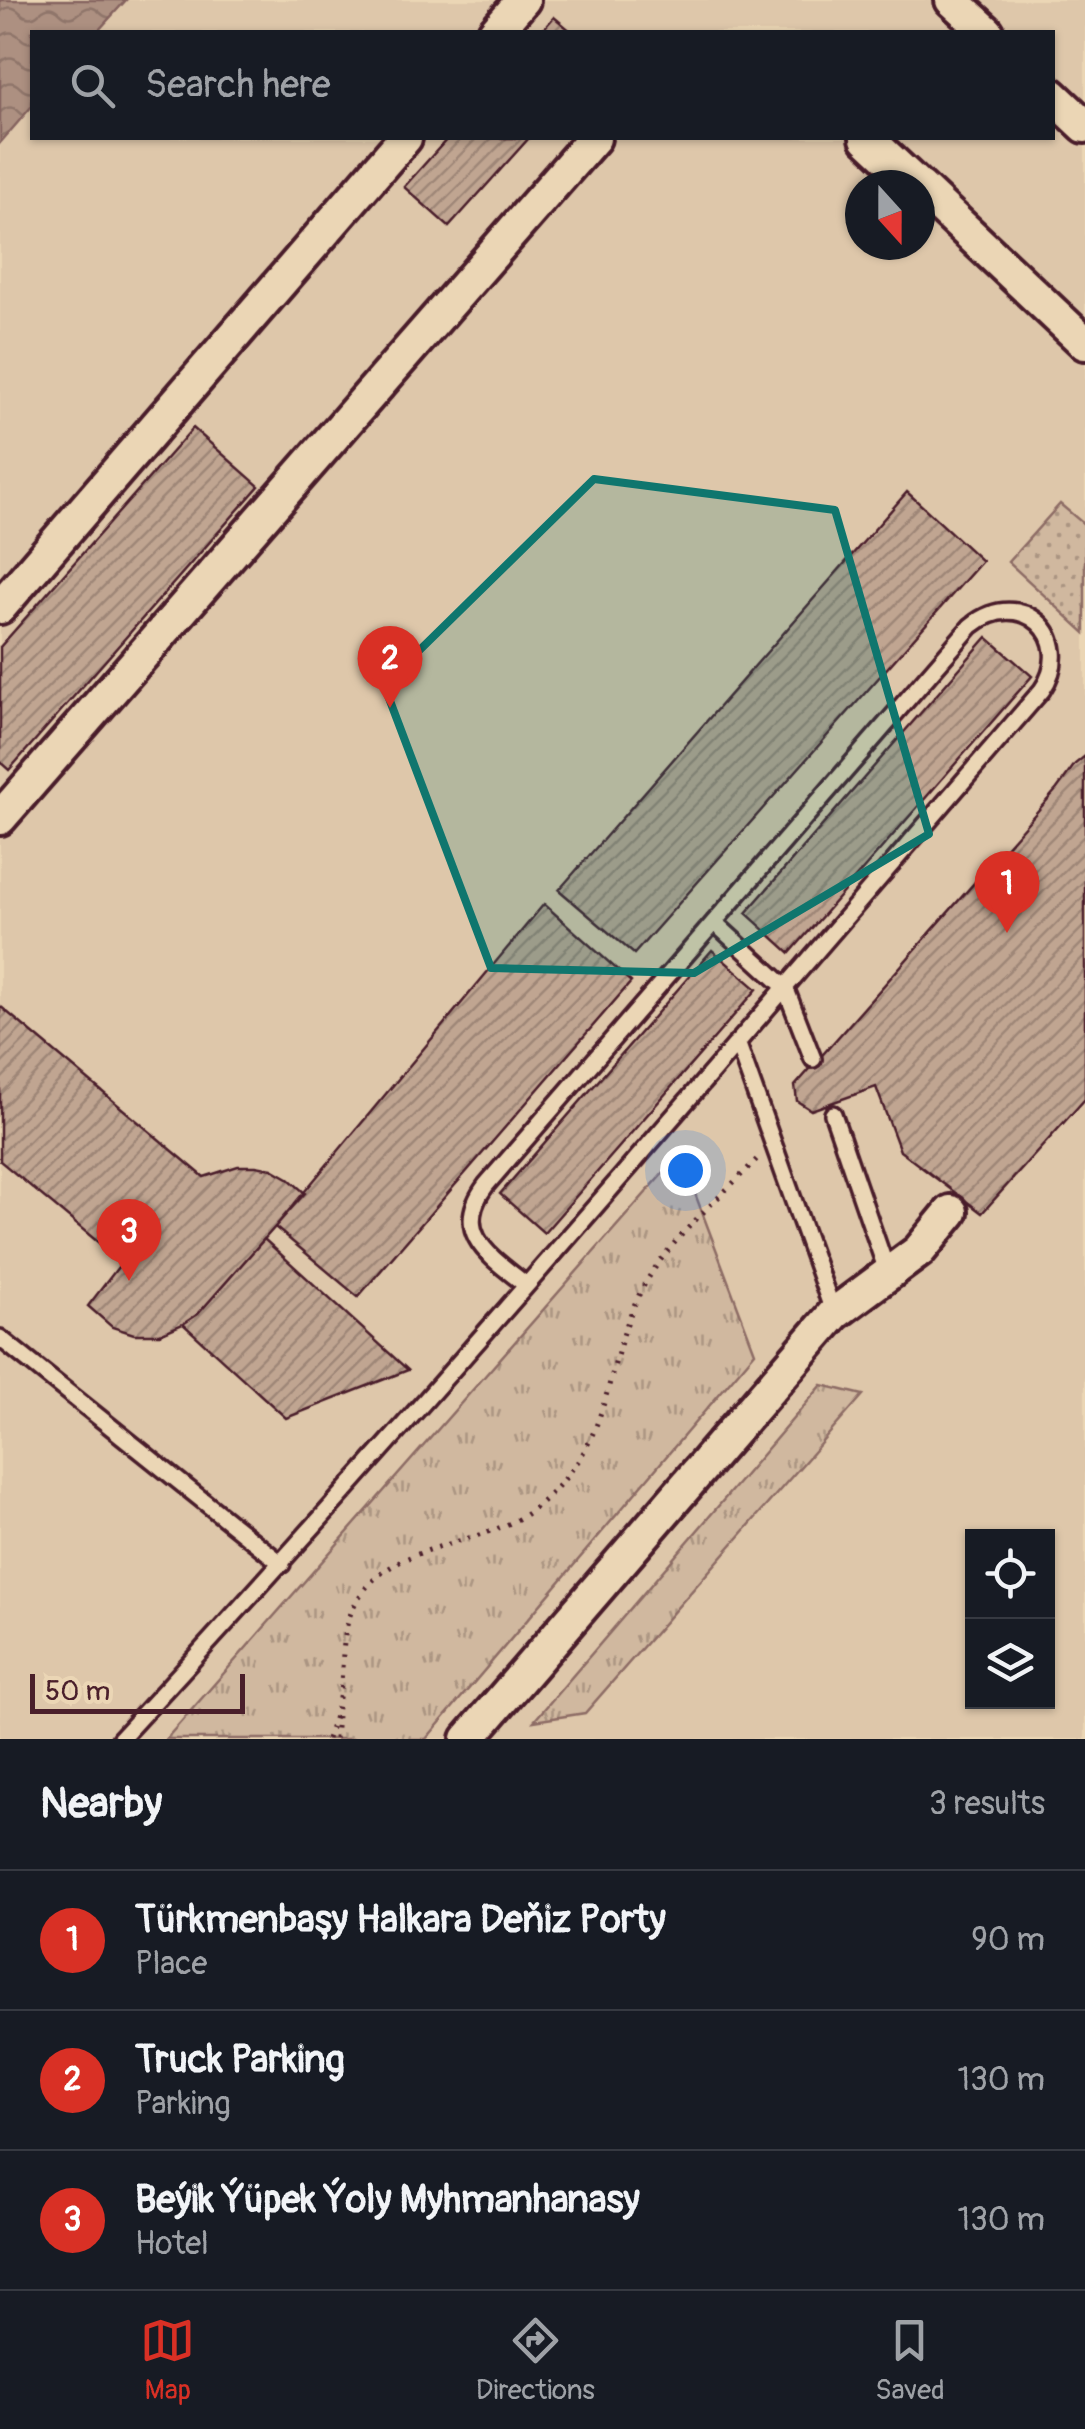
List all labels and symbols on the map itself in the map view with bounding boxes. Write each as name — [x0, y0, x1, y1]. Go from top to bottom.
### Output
north arrow — [845, 170, 935, 260]
pin: 2 — [358, 626, 422, 708]
pin: 1 — [974, 850, 1040, 933]
your location — [660, 1145, 711, 1196]
pin: 3 — [96, 1198, 162, 1281]
scale bar — [30, 1669, 245, 1714]

